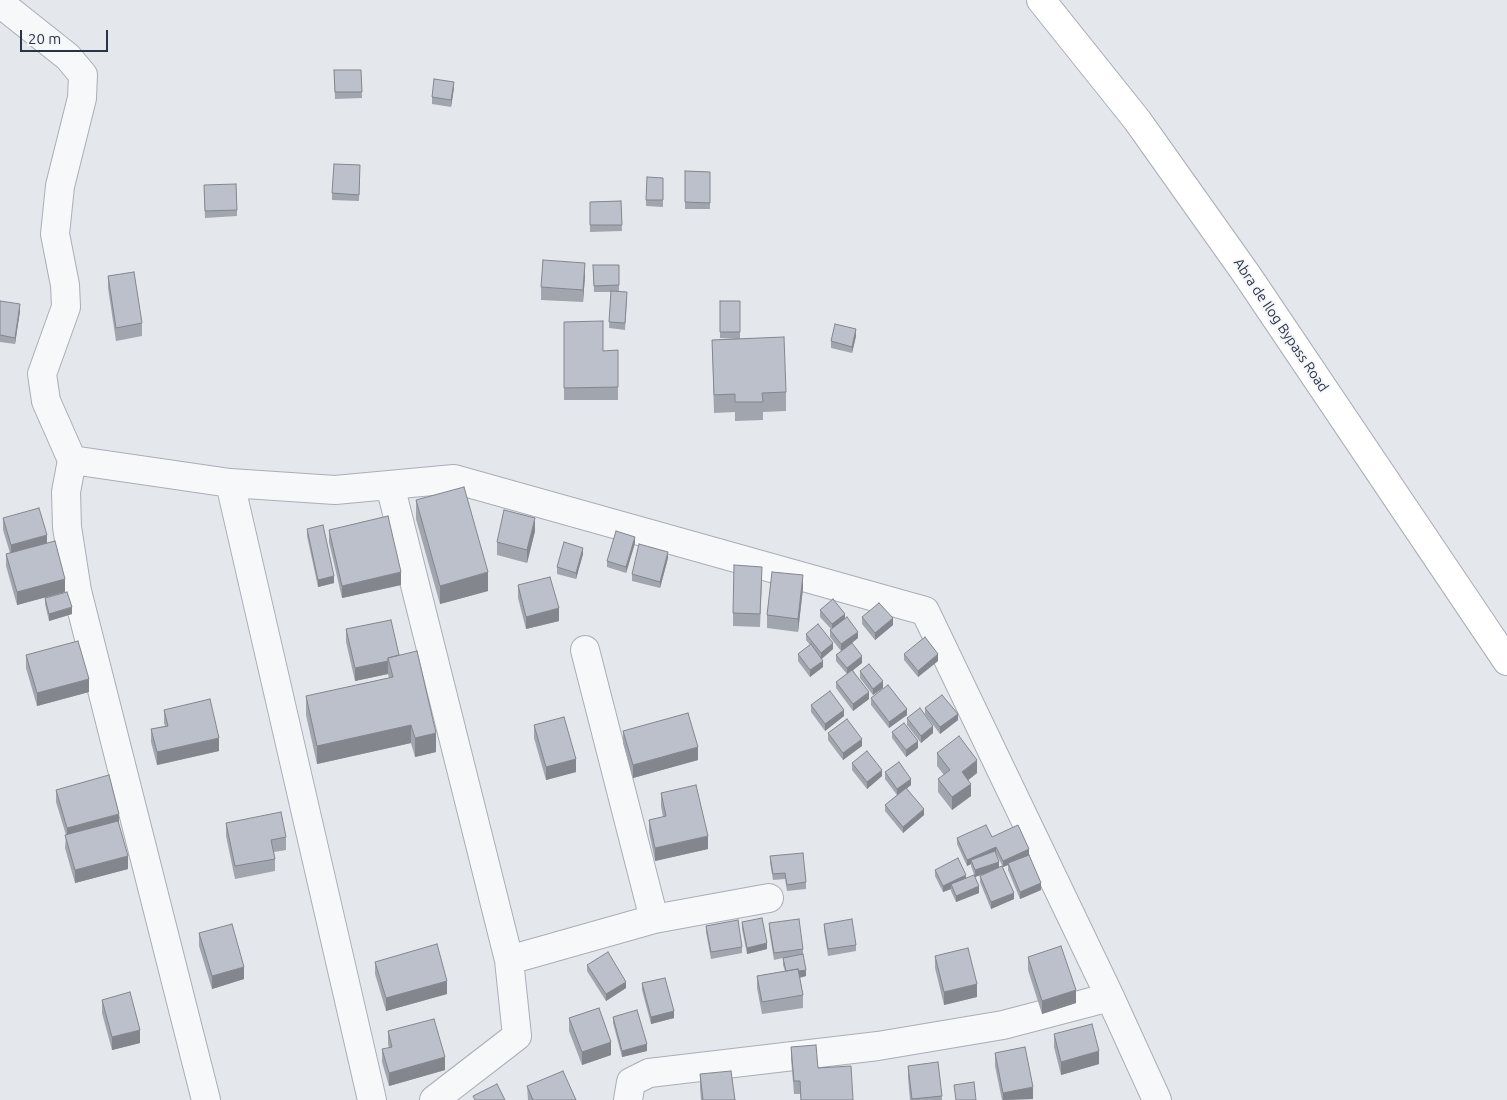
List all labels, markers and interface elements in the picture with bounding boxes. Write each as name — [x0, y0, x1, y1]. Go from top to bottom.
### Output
scale bar — [22, 20, 110, 52]
text: 20 m — [28, 30, 61, 47]
street label: Abra de Ilog Bypass Road — [1230, 255, 1332, 395]

